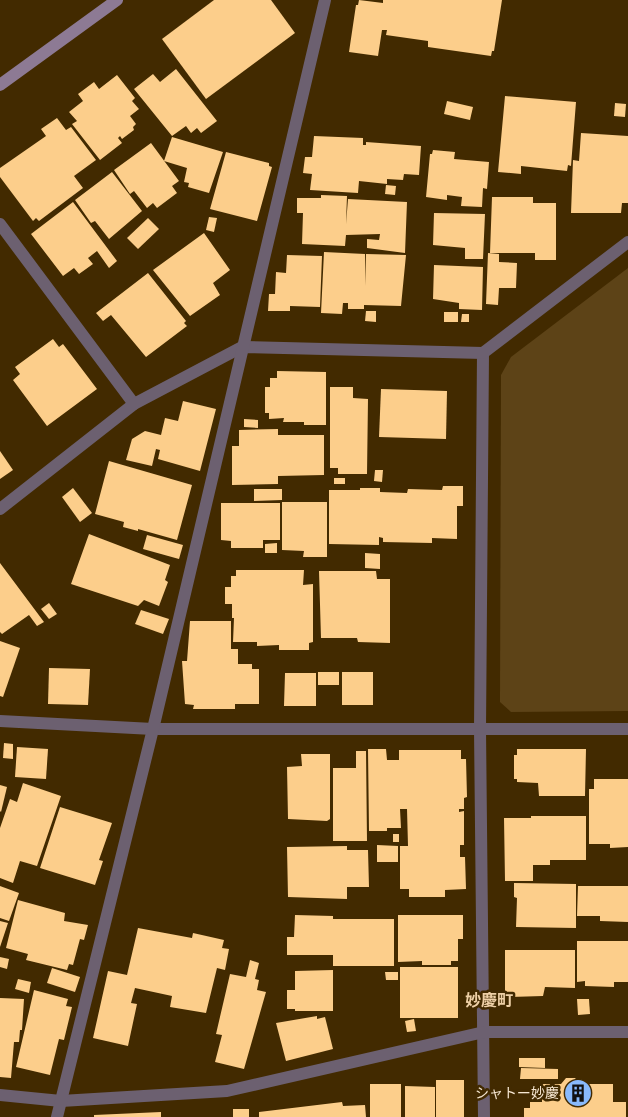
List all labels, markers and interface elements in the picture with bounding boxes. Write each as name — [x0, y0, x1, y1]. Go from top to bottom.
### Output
district label: 妙慶町 — [465, 989, 513, 1012]
building icon: シャトー妙慶 — [563, 1078, 593, 1108]
place label: シャトー妙慶 — [475, 1083, 559, 1103]

